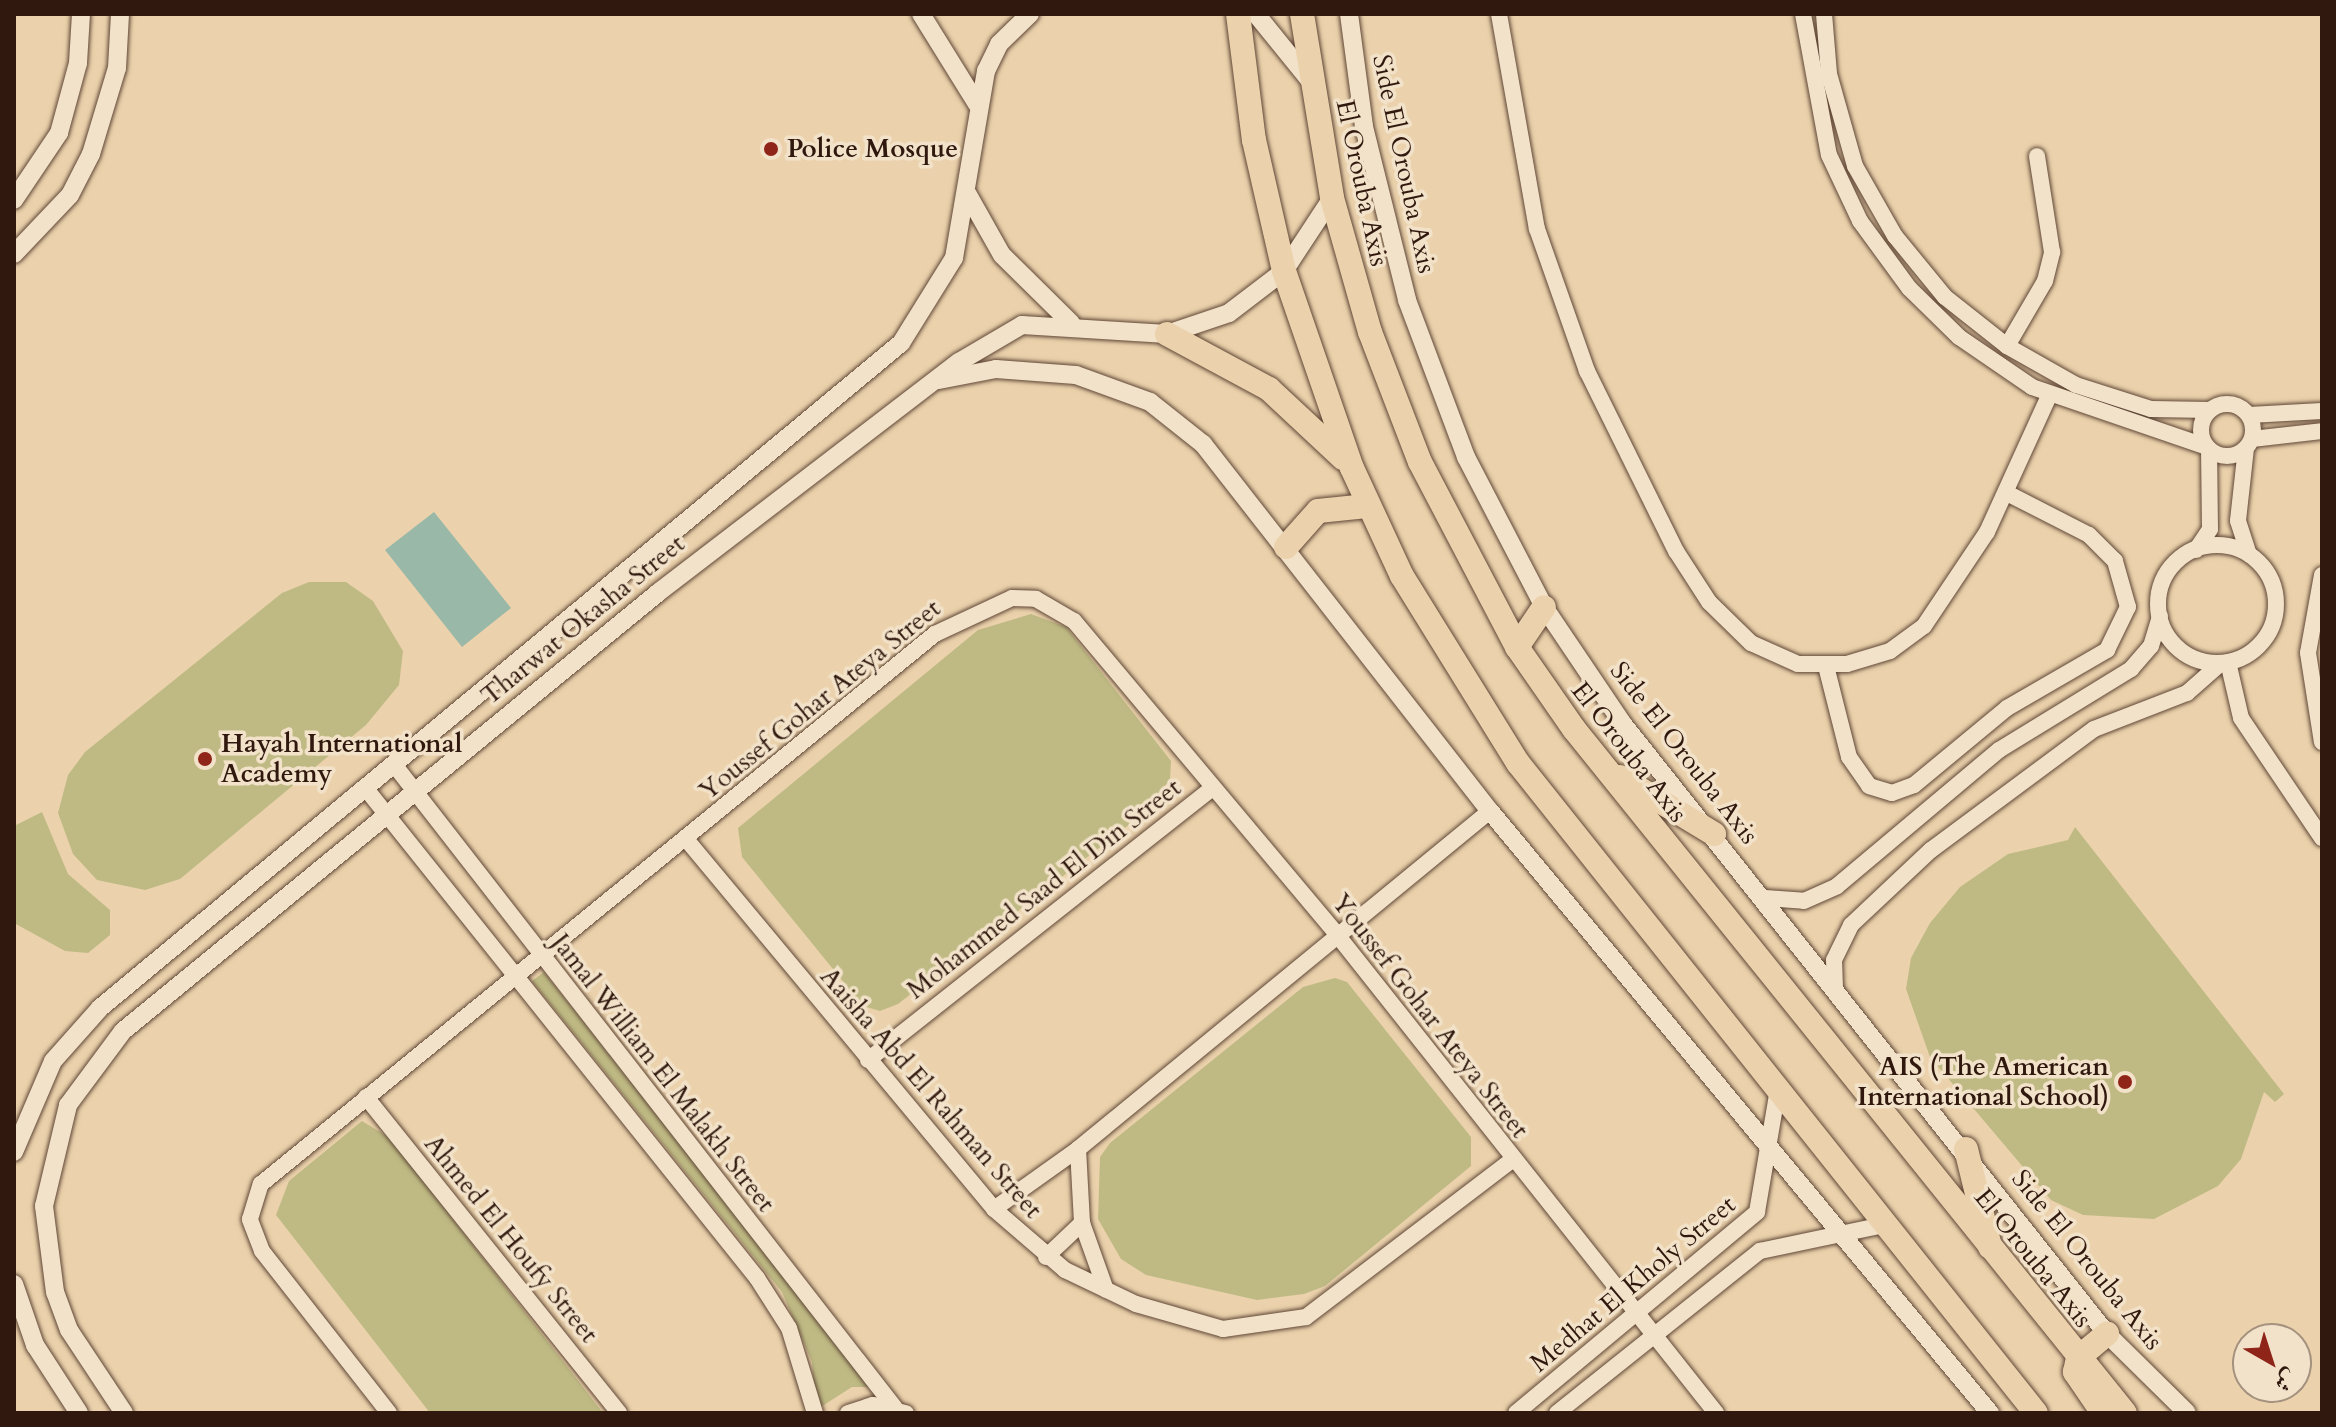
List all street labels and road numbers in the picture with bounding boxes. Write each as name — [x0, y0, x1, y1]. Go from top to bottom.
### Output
street label: Side El Orouba Axis — [1366, 52, 1442, 276]
street label: El Orouba Axis — [1329, 97, 1395, 269]
street label: Tharwat Okasha Street — [475, 528, 691, 712]
street label: Youssef Gohar Ateya Street — [693, 593, 947, 807]
street label: Side El Orouba Axis — [1603, 656, 1765, 850]
street label: El Orouba Axis — [1565, 676, 1693, 828]
street label: Mohammed Saad El Din Street — [901, 772, 1187, 1006]
street label: Youssef Gohar Ateya Street — [1325, 888, 1535, 1144]
street label: Jamal William El Malakh Street — [545, 928, 781, 1218]
street label: Aaisha Abd El Rahman Street — [814, 961, 1048, 1225]
street label: Ahmed El Houfy Street — [418, 1129, 604, 1349]
street label: Side El Orouba Axis — [2005, 1164, 2169, 1356]
street label: El Orouba Axis — [1968, 1182, 2098, 1334]
street label: Medhat El Kholy Street — [1524, 1189, 1742, 1379]

